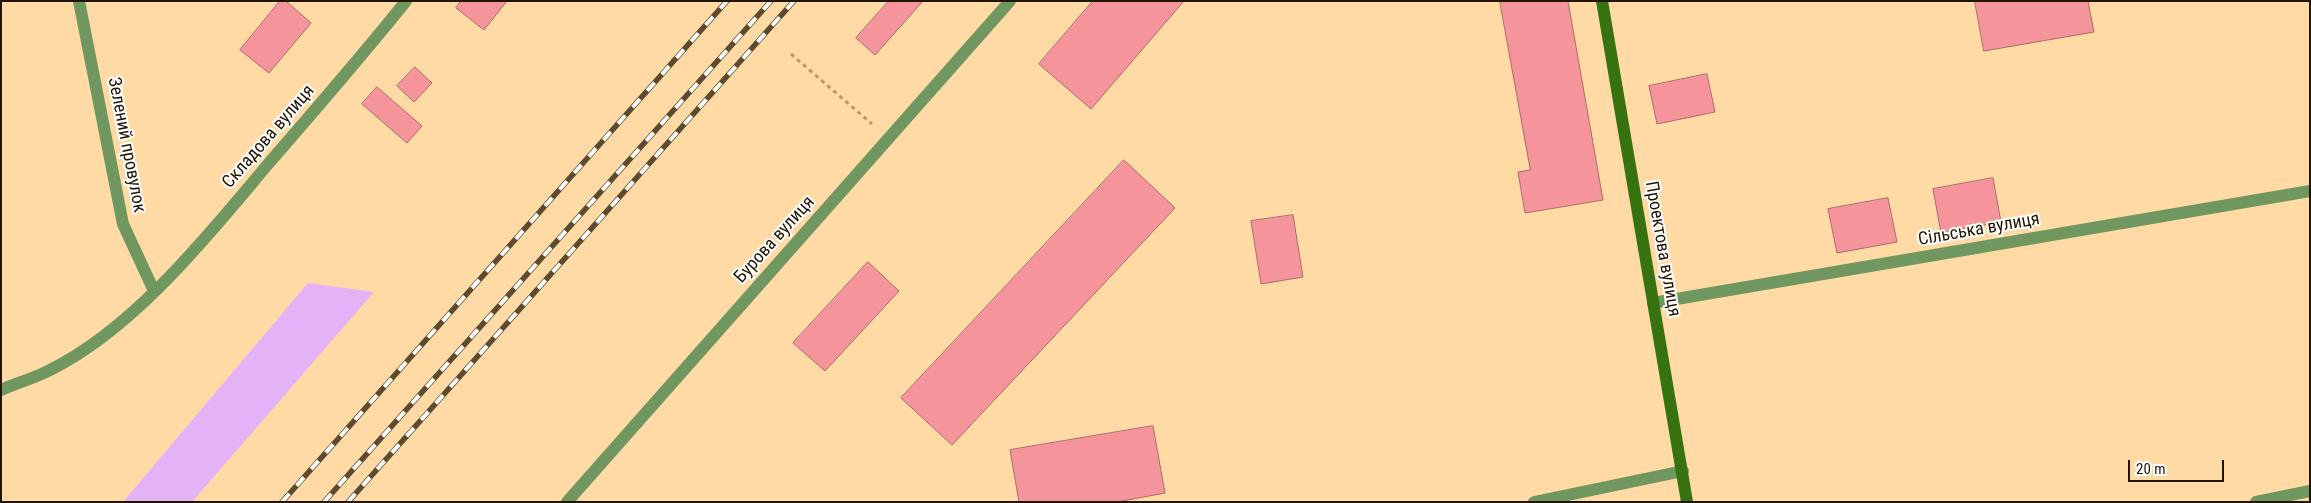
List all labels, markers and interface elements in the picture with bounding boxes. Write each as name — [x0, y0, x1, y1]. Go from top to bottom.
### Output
street label: Зелений провулок — [102, 76, 150, 214]
street label: Складова вулиця — [218, 81, 320, 193]
street label: Проектова вулиця — [1639, 180, 1685, 318]
street label: Бурова вулиця — [730, 192, 820, 288]
street label: Сільська вулиця — [1916, 209, 2042, 251]
scale bar — [2131, 450, 2227, 482]
text: 20 m — [2136, 460, 2166, 478]

